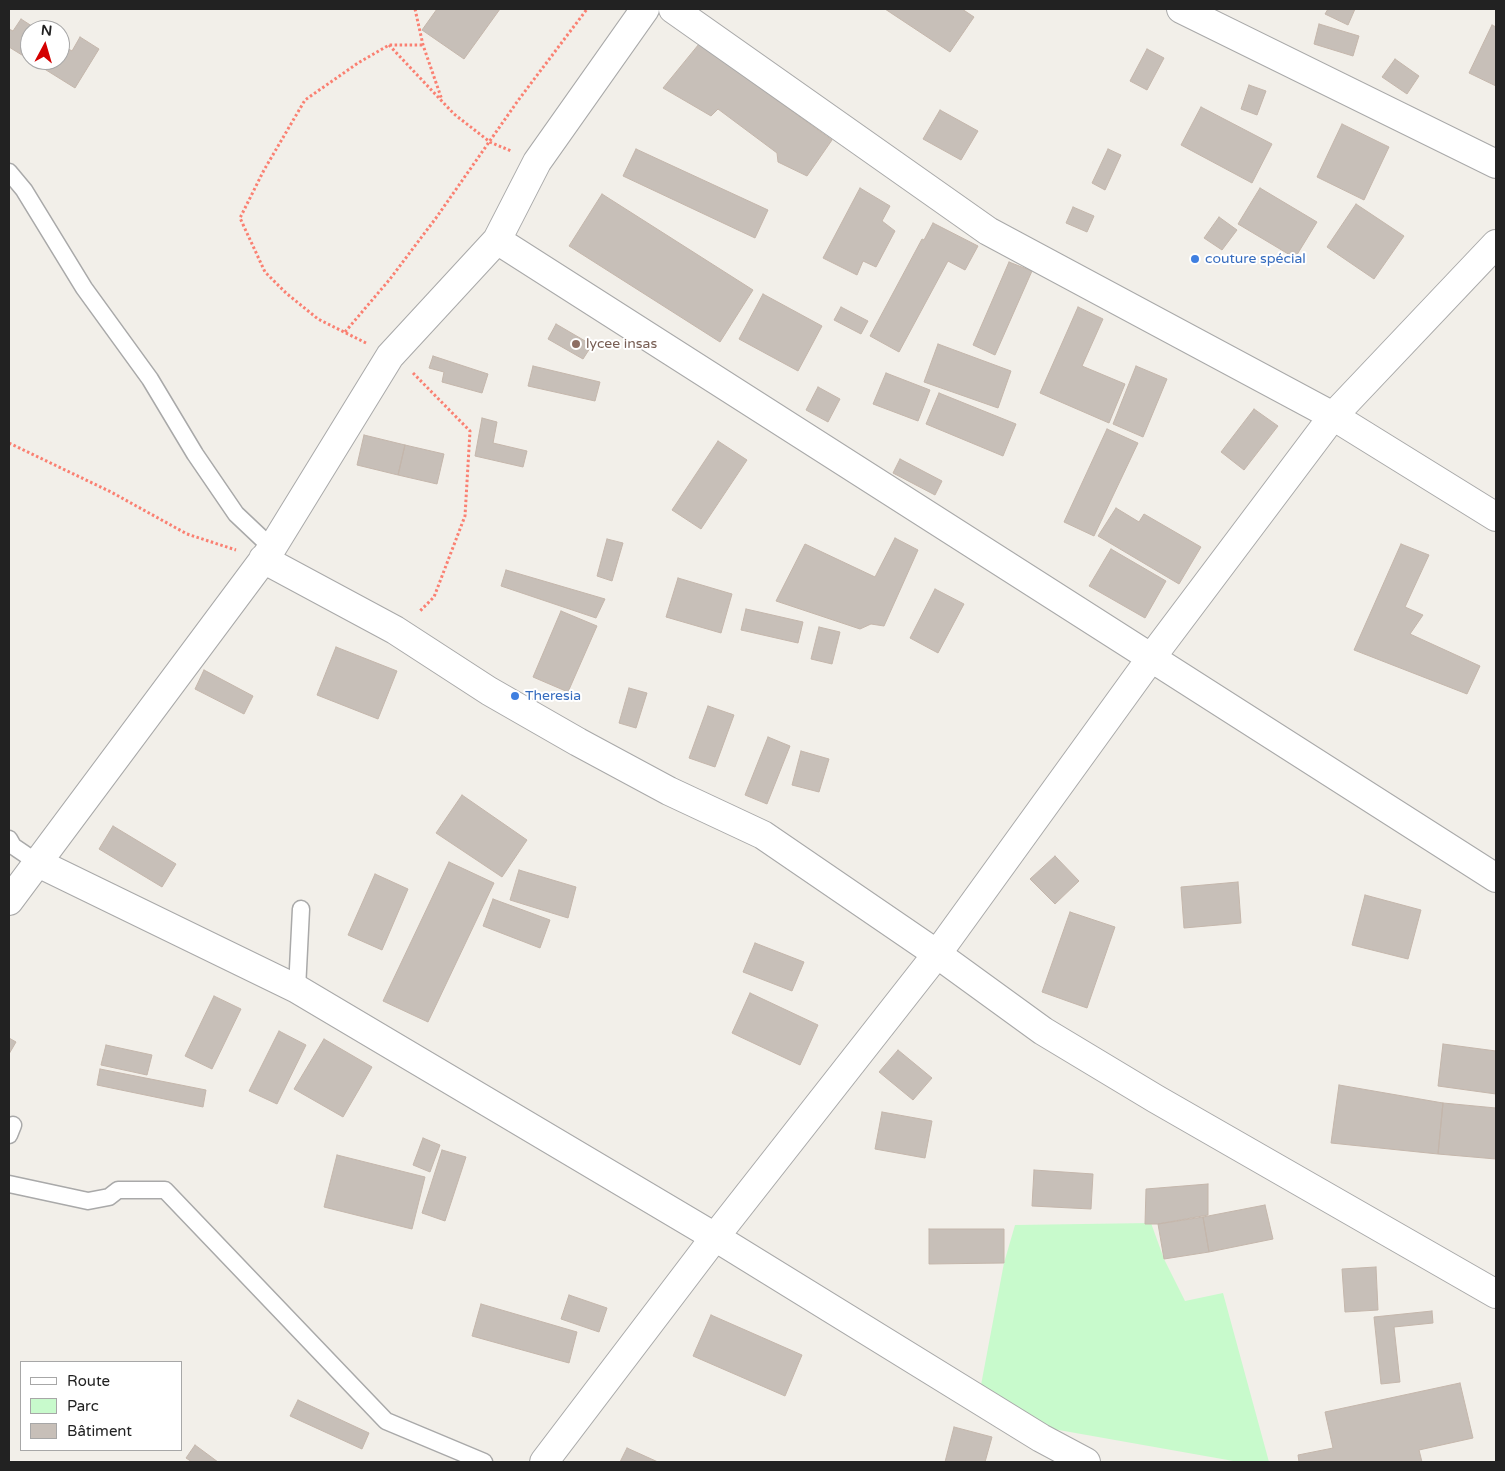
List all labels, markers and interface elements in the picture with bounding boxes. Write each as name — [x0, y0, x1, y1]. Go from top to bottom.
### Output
north arrow — [20, 20, 70, 70]
text: N — [40, 22, 53, 40]
place label: couture spécial — [1205, 251, 1306, 267]
marker: couture spécial — [1189, 253, 1201, 265]
place label: lycee insas — [586, 336, 657, 352]
marker: lycee insas — [570, 338, 582, 350]
place label: Theresia — [525, 688, 581, 704]
marker: Theresia — [509, 690, 521, 702]
legend — [20, 1361, 182, 1451]
text: Route — [67, 1372, 110, 1390]
text: Parc — [67, 1397, 99, 1415]
text: Bâtiment — [67, 1422, 132, 1440]

